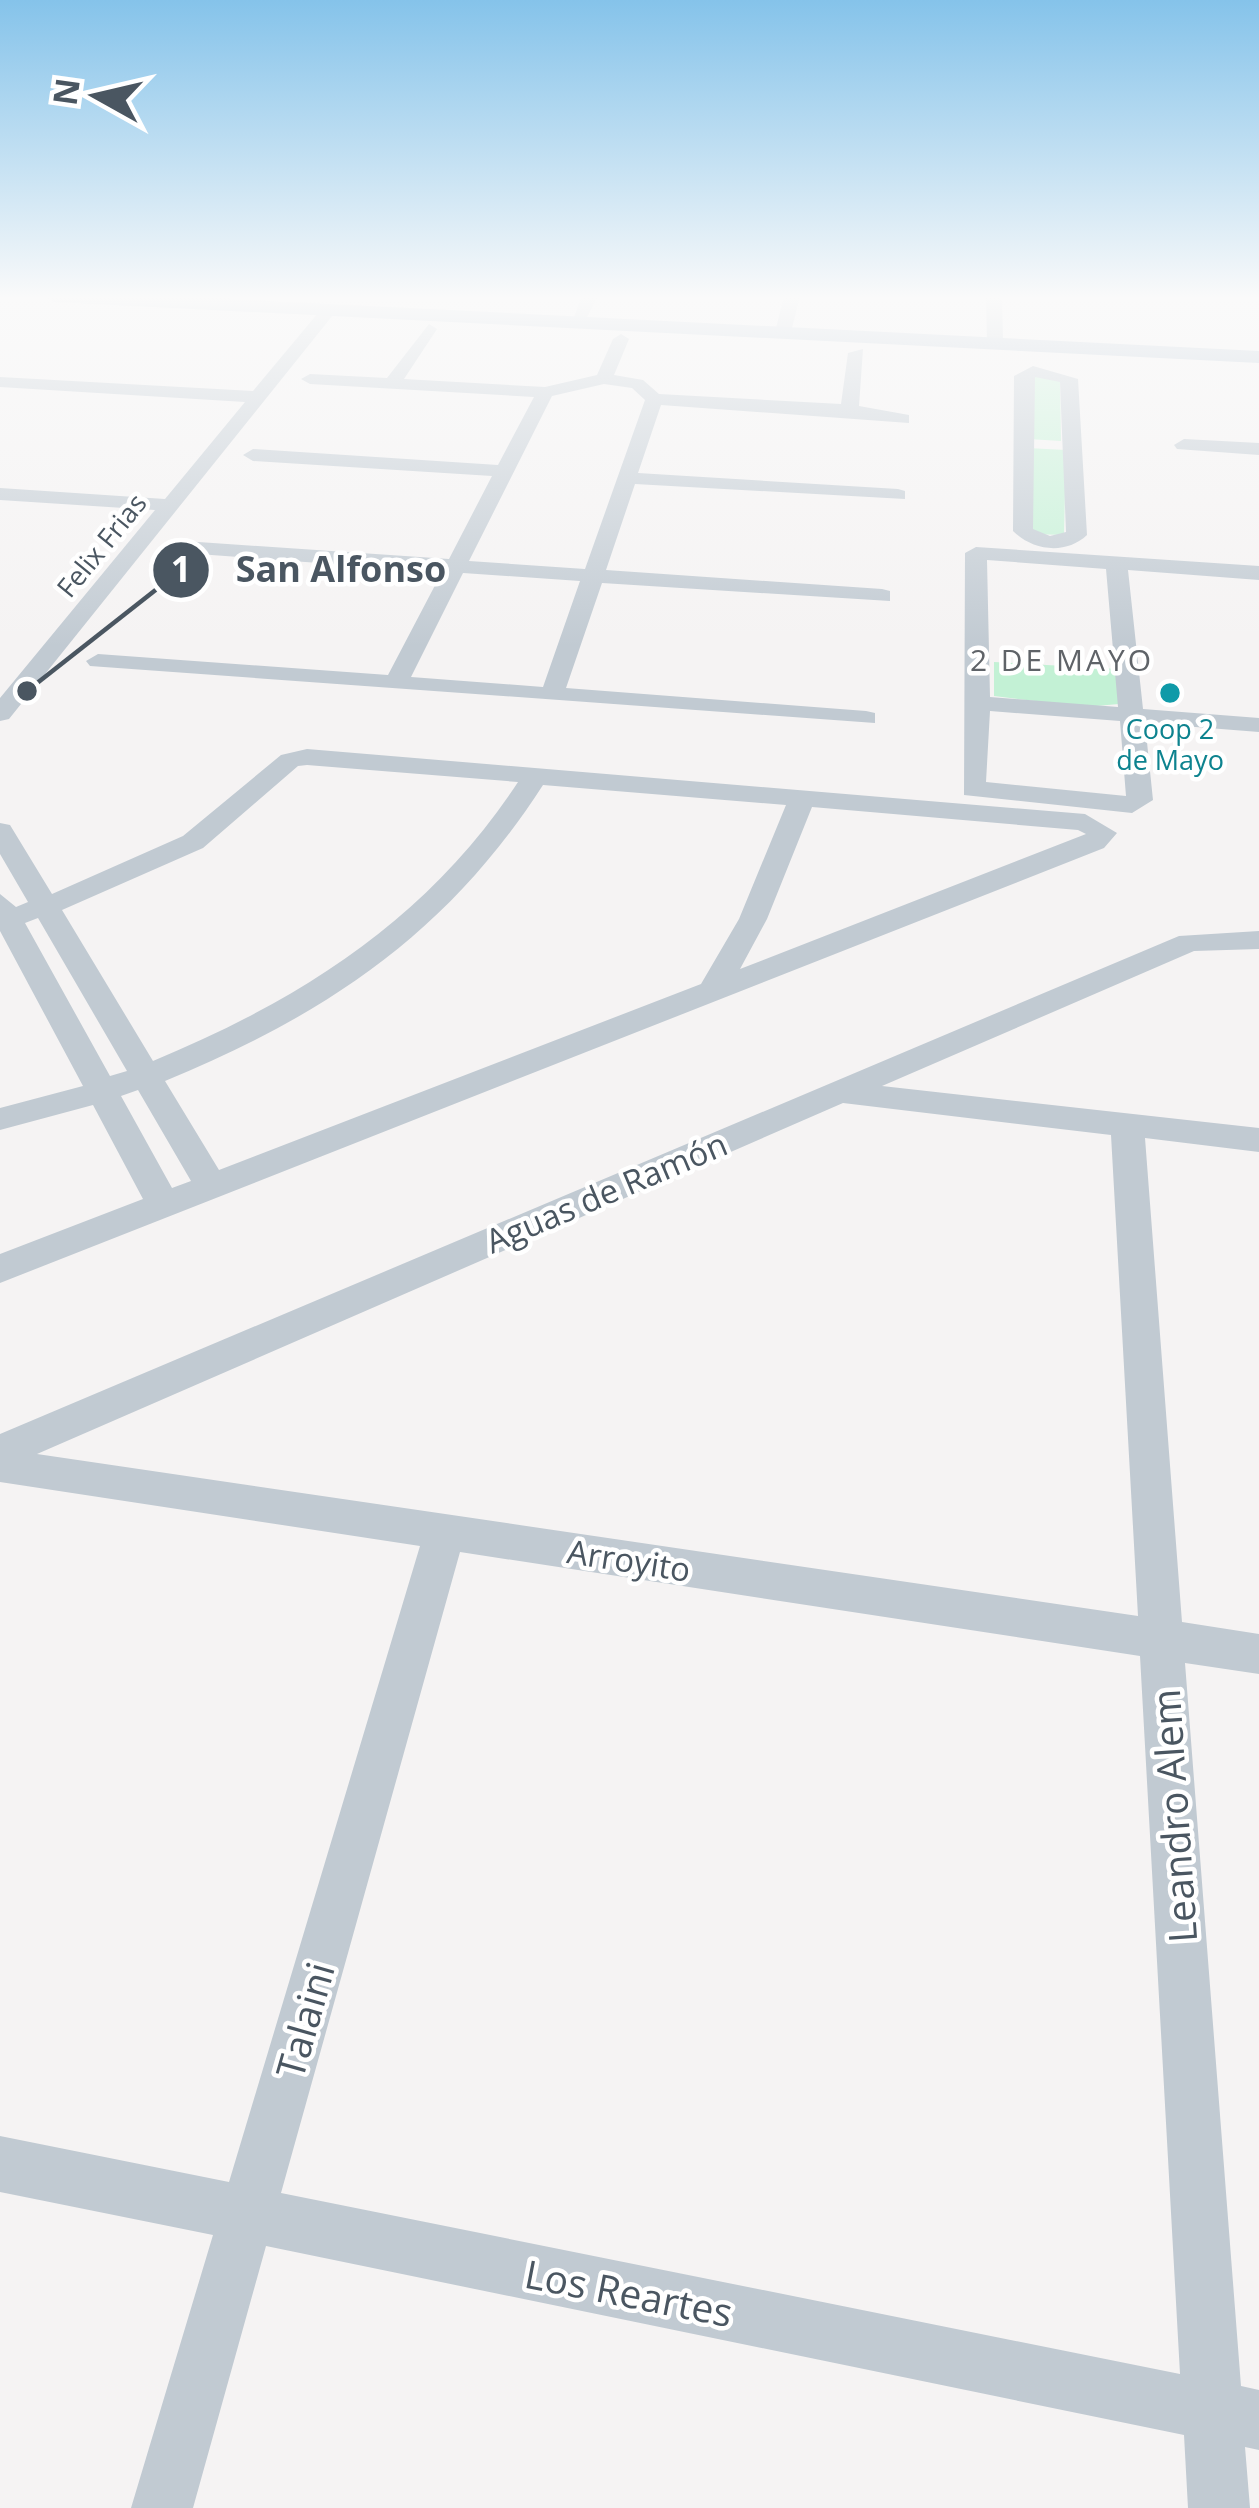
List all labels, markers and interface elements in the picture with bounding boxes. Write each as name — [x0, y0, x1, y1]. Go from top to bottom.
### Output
north arrow — [36, 36, 156, 156]
text: N — [42, 75, 90, 108]
street label: Felix Frias — [48, 485, 154, 605]
callout: San Alfonso — [151, 534, 470, 606]
text: 1 — [171, 544, 191, 593]
text: San Alfonso — [236, 544, 446, 593]
district label: 2 DE MAYO — [970, 639, 1154, 680]
marker: Coop 2 de Mayo — [1157, 680, 1183, 706]
place label: Coop 2 de Mayo — [1116, 710, 1224, 778]
street label: Aguas de Ramón — [478, 1121, 734, 1263]
street label: Arroyito — [564, 1528, 694, 1592]
street label: Leandro Alem — [1138, 1688, 1208, 1944]
street label: Talaini — [262, 1956, 346, 2084]
street label: Los Reartes — [521, 2246, 737, 2338]

